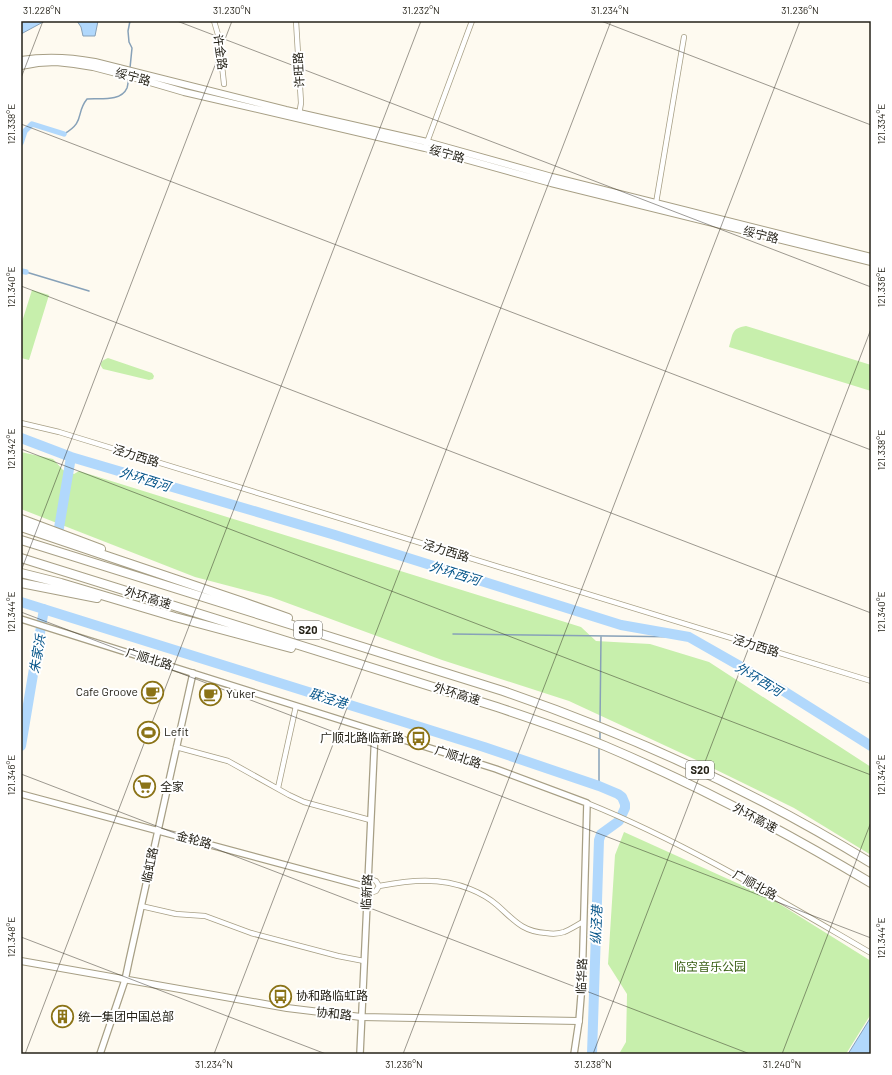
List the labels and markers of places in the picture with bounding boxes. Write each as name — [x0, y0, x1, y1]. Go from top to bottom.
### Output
cafe icon: Cafe Groove — [140, 679, 166, 705]
cafe icon: Yuker — [197, 681, 223, 707]
place label: Cafe Groove — [76, 684, 138, 698]
place label: Yuker — [226, 686, 256, 700]
sports icon: Lefit — [135, 719, 161, 745]
place label: Lefit — [164, 724, 189, 738]
bus stop icon: 广顺北路临新路 — [406, 725, 432, 751]
place label: 广顺北路临新路 — [320, 730, 404, 744]
supermarket icon: 全家 — [131, 774, 157, 800]
place label: 全家 — [160, 779, 184, 793]
bus stop icon: 协和路临虹路 — [268, 983, 294, 1009]
place label: 协和路临虹路 — [296, 988, 368, 1002]
building icon: 统一集团中国总部 — [50, 1004, 76, 1030]
place label: 统一集团中国总部 — [78, 1009, 174, 1023]

